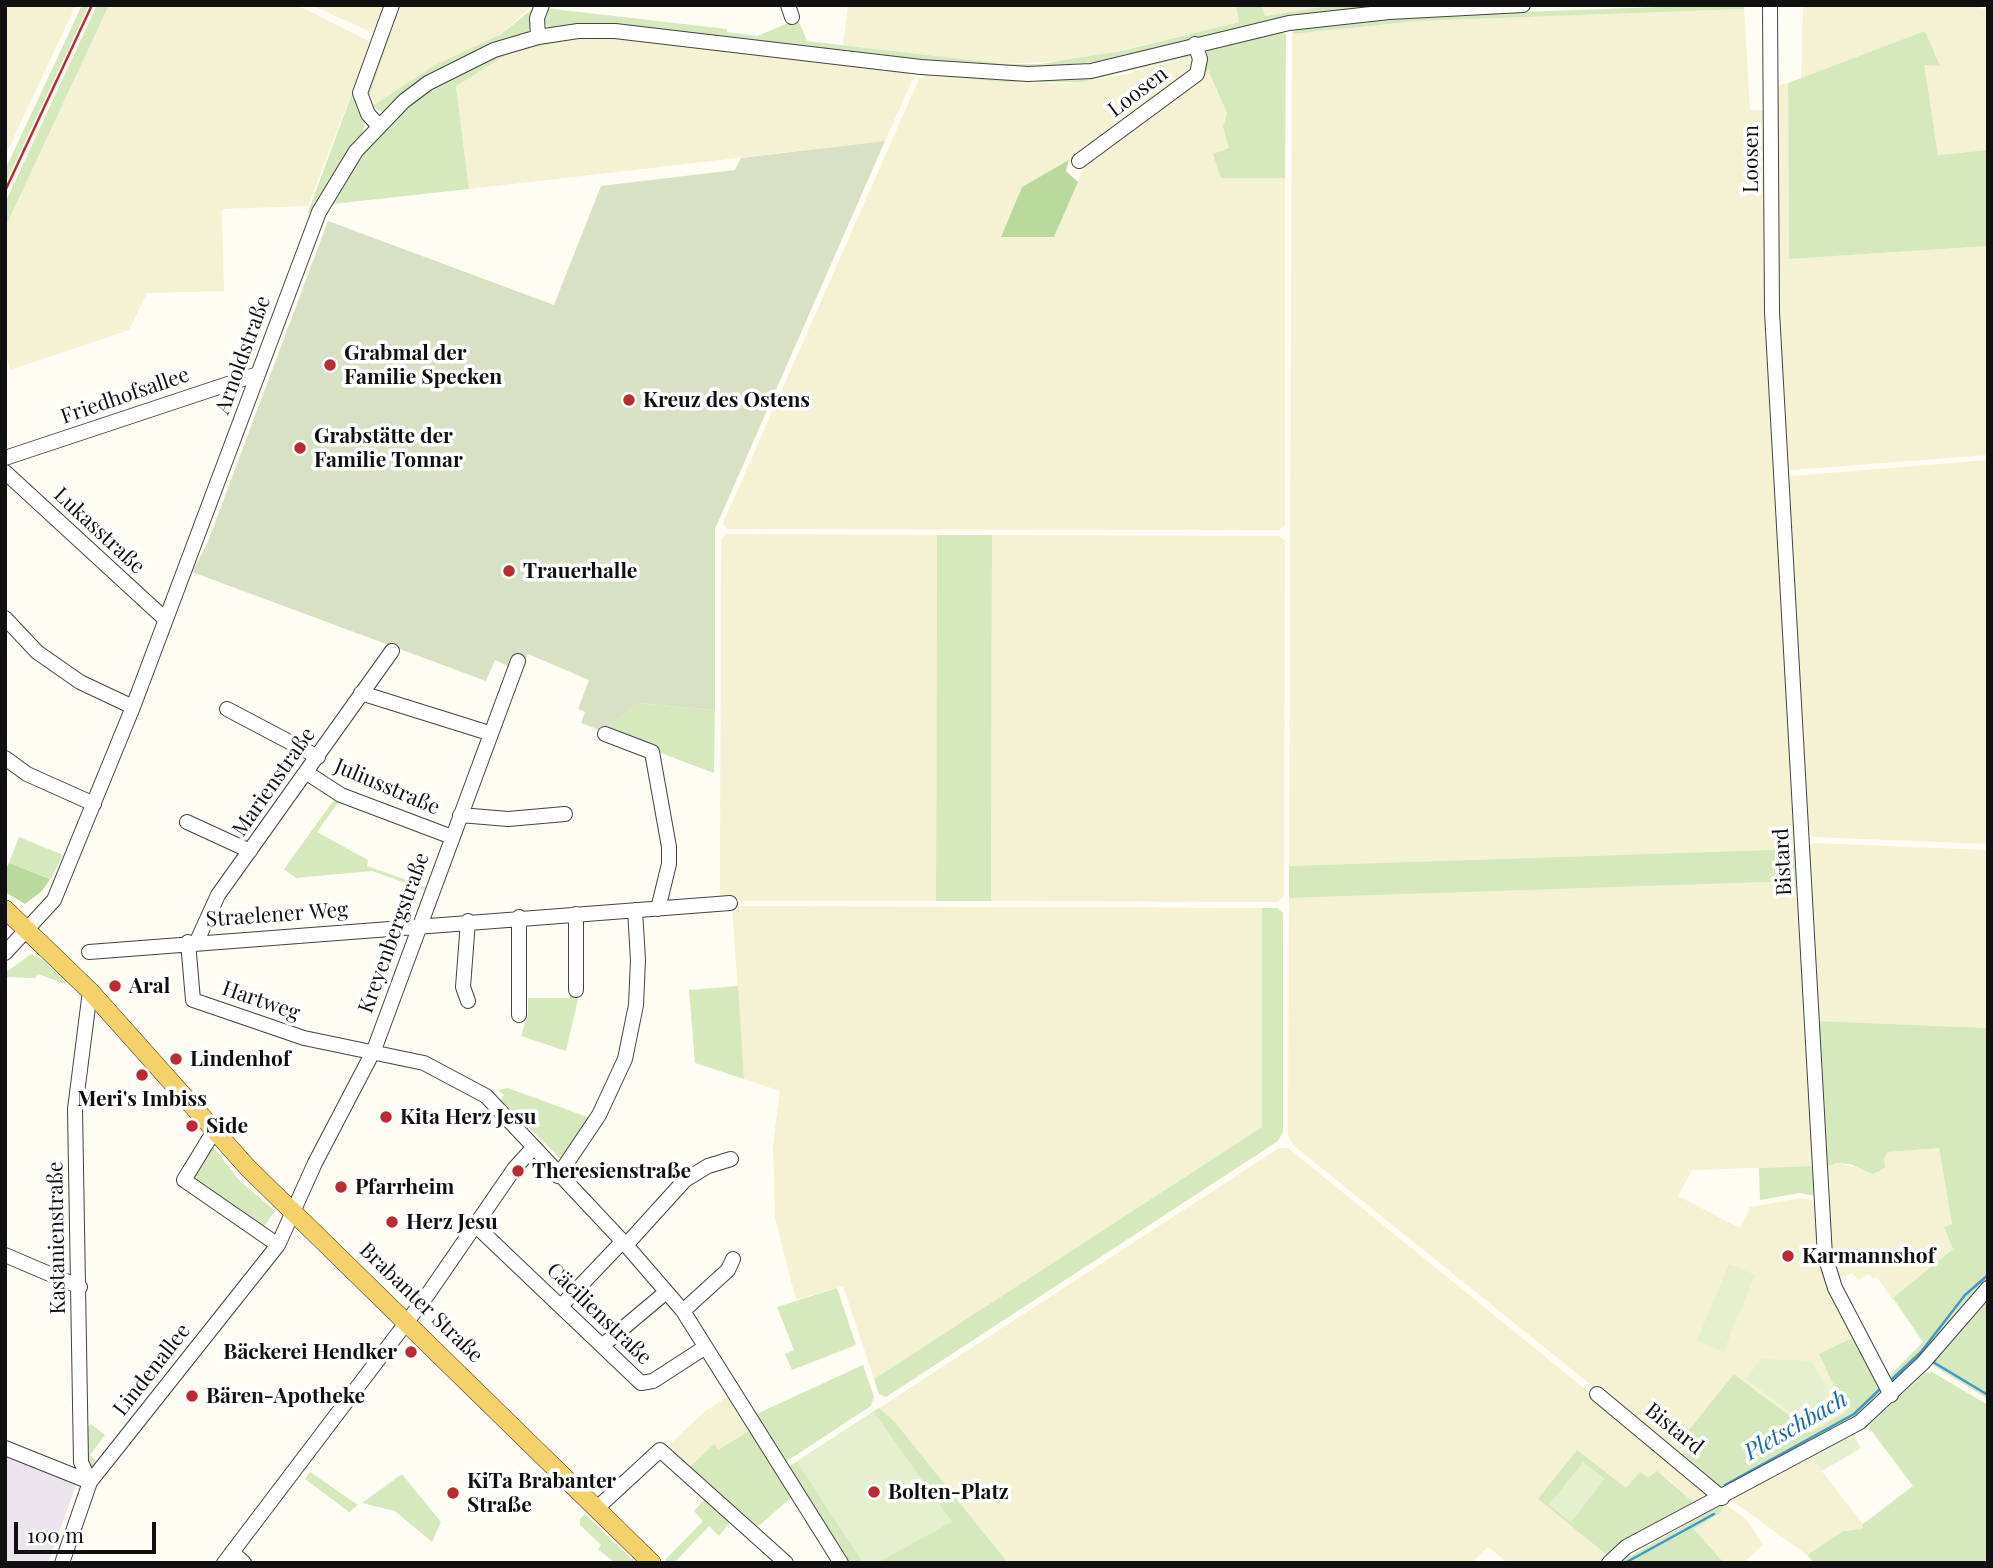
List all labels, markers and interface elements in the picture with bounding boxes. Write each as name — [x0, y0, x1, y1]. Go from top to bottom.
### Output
street label: Loosen — [1103, 62, 1173, 122]
street label: Loosen — [1738, 125, 1764, 193]
street label: Arnoldstraße — [210, 292, 276, 418]
place label: Grabmal der Familie Specken — [344, 340, 502, 390]
marker: Grabmal der Familie Specken — [322, 357, 338, 373]
street label: Friedhofsallee — [58, 362, 192, 430]
place label: Kreuz des Ostens — [643, 387, 810, 413]
marker: Kreuz des Ostens — [621, 392, 637, 408]
place label: Grabstätte der Familie Tonnar — [314, 423, 463, 473]
marker: Grabstätte der Familie Tonnar — [292, 440, 308, 456]
street label: Lukasstraße — [48, 482, 150, 580]
place label: Trauerhalle — [523, 558, 637, 584]
marker: Trauerhalle — [501, 563, 517, 579]
street label: Marienstraße — [227, 723, 321, 841]
street label: Juliusstraße — [331, 754, 443, 820]
street label: Bistard — [1769, 828, 1797, 896]
street label: Kreyenbergstraße — [353, 849, 435, 1017]
street label: Straelener Weg — [205, 897, 349, 933]
place label: Aral — [129, 973, 170, 999]
street label: Hartweg — [219, 976, 303, 1026]
marker: Aral — [107, 978, 123, 994]
place label: Lindenhof — [190, 1046, 290, 1072]
marker: Lindenhof — [168, 1051, 184, 1067]
marker: Meri's Imbiss — [134, 1067, 150, 1083]
place label: Meri's Imbiss — [77, 1086, 207, 1112]
place label: Kita Herz Jesu — [400, 1104, 537, 1130]
marker: Kita Herz Jesu — [378, 1109, 394, 1125]
place label: Side — [206, 1113, 248, 1139]
marker: Side — [184, 1118, 200, 1134]
place label: Theresienstraße — [532, 1158, 691, 1184]
street label: Kastanienstraße — [43, 1161, 71, 1315]
marker: Theresienstraße — [510, 1163, 526, 1179]
place label: Pfarrheim — [355, 1174, 454, 1200]
marker: Pfarrheim — [333, 1179, 349, 1195]
place label: Herz Jesu — [406, 1209, 498, 1235]
marker: Herz Jesu — [384, 1214, 400, 1230]
street label: Brabanter Straße — [354, 1238, 488, 1368]
place label: Karmannshof — [1802, 1243, 1935, 1269]
marker: Karmannshof — [1780, 1248, 1796, 1264]
street label: Cäcilienstraße — [541, 1258, 657, 1370]
street label: Lindenallee — [108, 1319, 196, 1421]
place label: Bäckerei Hendker — [223, 1339, 397, 1365]
marker: Bäckerei Hendker — [403, 1344, 419, 1360]
place label: Bären-Apotheke — [206, 1383, 365, 1409]
water label: Pletschbach — [1740, 1385, 1852, 1467]
marker: Bären-Apotheke — [184, 1388, 200, 1404]
street label: Bistard — [1640, 1398, 1708, 1460]
place label: KiTa Brabanter Straße — [467, 1468, 616, 1518]
place label: Bolten-Platz — [888, 1479, 1009, 1505]
marker: Bolten-Platz — [866, 1484, 882, 1500]
marker: KiTa Brabanter Straße — [445, 1485, 461, 1501]
scale bar — [18, 1508, 159, 1552]
text: 100 m — [27, 1520, 84, 1548]

